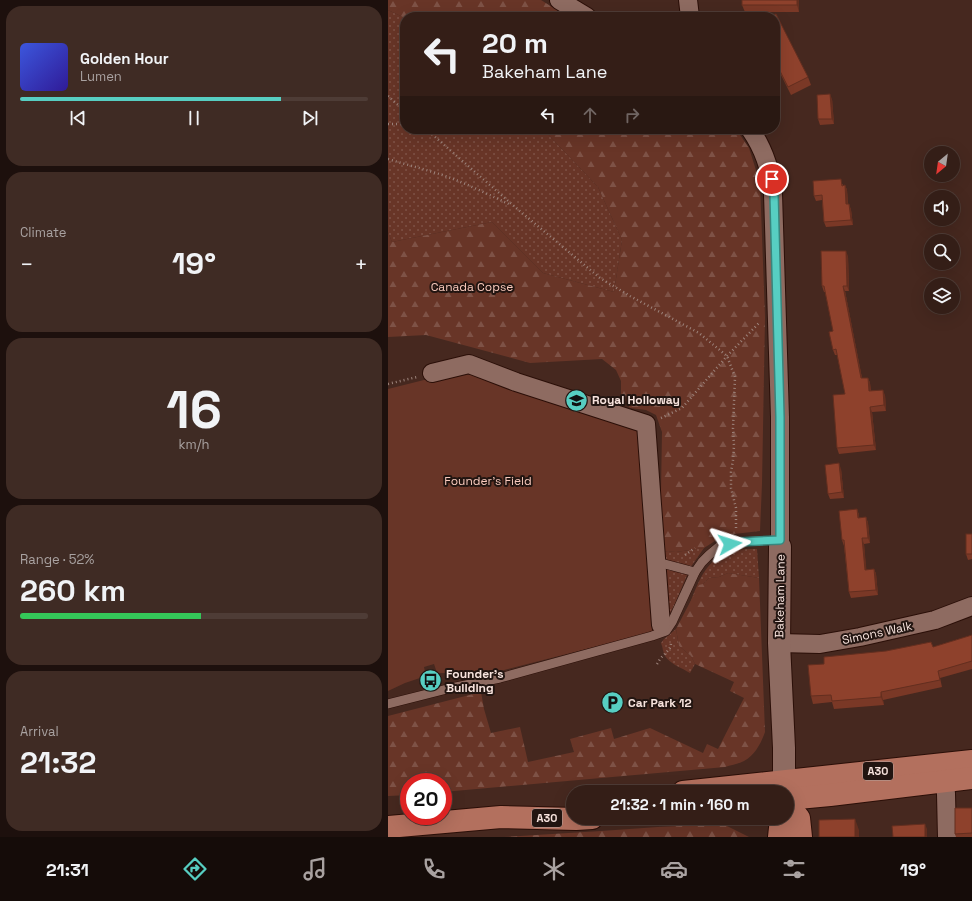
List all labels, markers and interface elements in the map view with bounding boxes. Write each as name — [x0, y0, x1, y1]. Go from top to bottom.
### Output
text: 20 m — [482, 25, 548, 61]
icon: left — [416, 28, 468, 80]
text: Golden Hour — [80, 49, 169, 68]
text: Bakeham Lane — [482, 60, 607, 83]
text: Lumen — [80, 68, 122, 85]
icon: left — [537, 104, 559, 126]
icon: ahead — [579, 104, 601, 126]
icon: right — [621, 104, 643, 126]
icon: previous — [67, 107, 89, 129]
icon: pause — [183, 107, 205, 129]
icon: next — [299, 107, 321, 129]
north arrow — [924, 146, 960, 182]
map controls — [924, 146, 960, 314]
pin — [755, 162, 789, 196]
icon: arrive — [761, 168, 783, 190]
button: sound — [924, 190, 960, 226]
text: Climate — [20, 224, 66, 241]
button: search — [924, 234, 960, 270]
text: 19° — [172, 244, 216, 283]
text: − — [20, 250, 34, 278]
text: + — [354, 250, 368, 278]
button: layers — [924, 278, 960, 314]
park label: Canada Copse — [431, 279, 513, 295]
text: 16 — [166, 377, 222, 443]
school or university icon: Royal Holloway — [563, 387, 589, 413]
place label: Royal Holloway — [592, 392, 680, 408]
text: km/h — [179, 436, 209, 453]
park label: Founder's Field — [444, 473, 532, 489]
position arrow — [709, 523, 751, 565]
text: Range · 52% — [20, 551, 94, 568]
street label: Bakeham Lane — [771, 554, 789, 638]
text: 260 km — [20, 571, 126, 610]
street label: Simons Walk — [840, 618, 914, 648]
place label: Founder's Building — [446, 666, 504, 696]
bus stop icon: Founder's Building — [417, 668, 443, 694]
parking icon: Car Park 12 — [599, 690, 625, 716]
place label: Car Park 12 — [628, 695, 692, 711]
text: Arrival — [20, 723, 59, 740]
text: 21:32 — [20, 743, 96, 782]
road number: A30 — [863, 762, 893, 780]
speed limit sign: 20 — [400, 773, 452, 825]
text: 21:32 · 1 min · 160 m — [611, 795, 750, 814]
road number: A30 — [532, 809, 562, 827]
icon: directions — [181, 855, 209, 883]
icon: music — [301, 855, 329, 883]
icon: phone — [420, 855, 448, 883]
icon: climate — [540, 855, 568, 883]
icon: car — [660, 855, 688, 883]
icon: filters — [780, 855, 808, 883]
text: 21:31 — [46, 858, 89, 881]
text: 19° — [900, 858, 926, 881]

